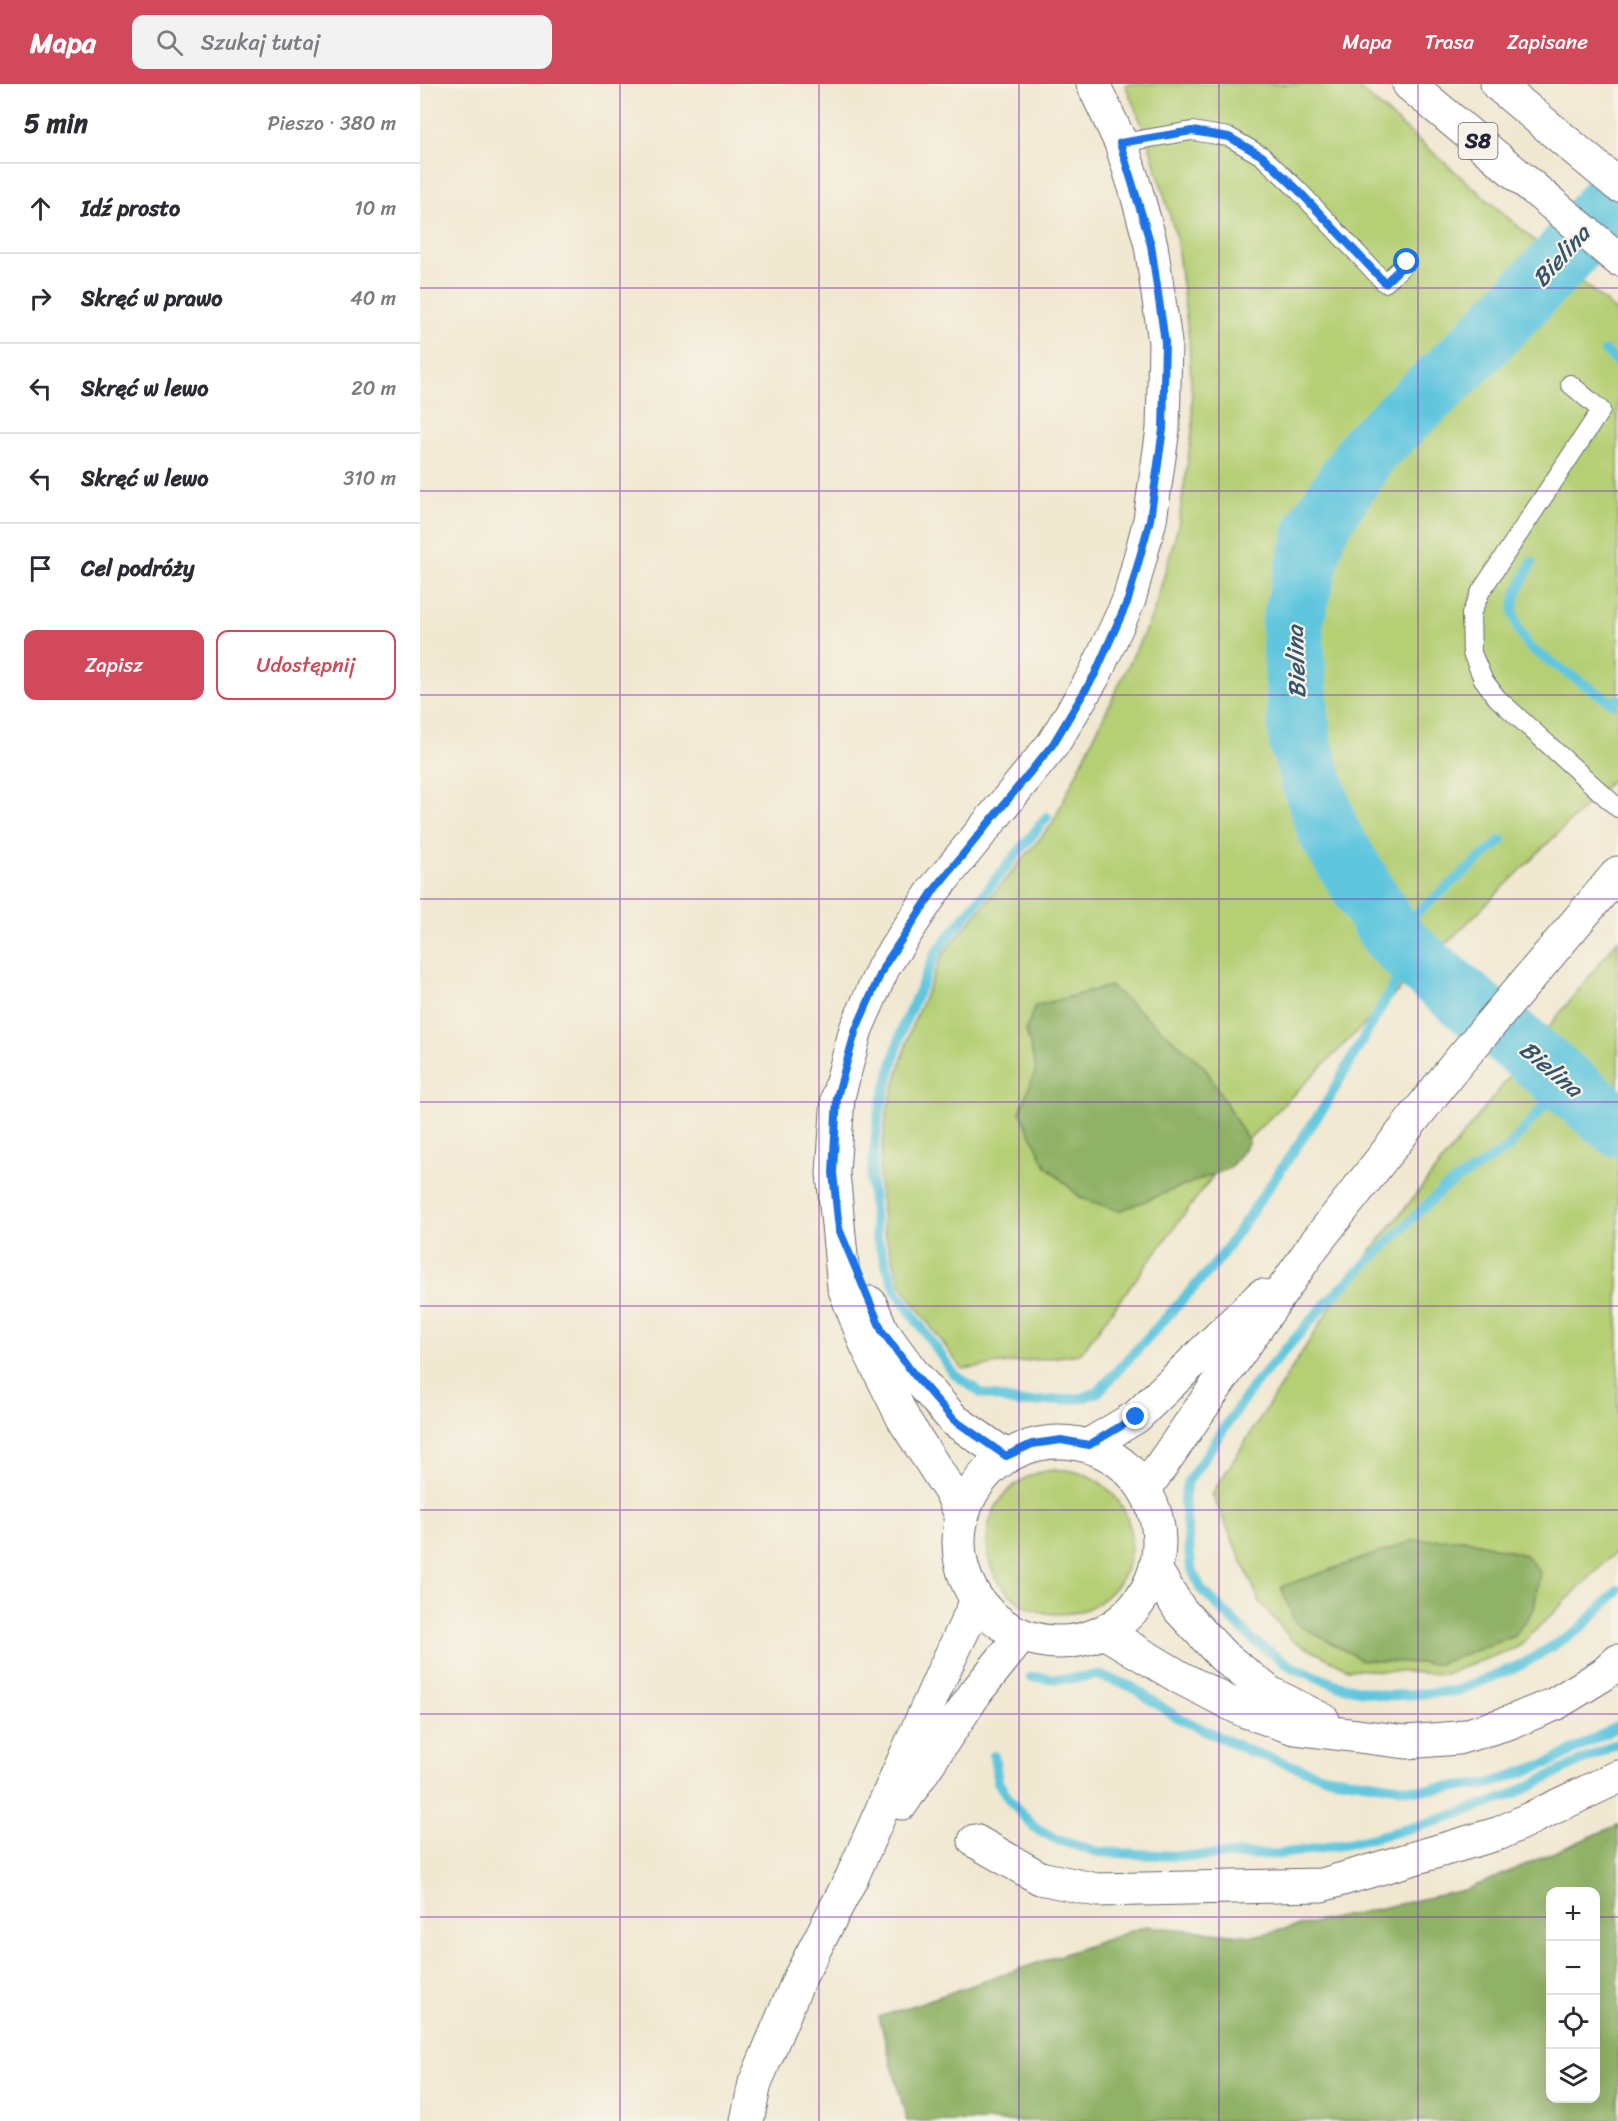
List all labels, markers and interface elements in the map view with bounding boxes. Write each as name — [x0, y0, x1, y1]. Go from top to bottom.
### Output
search box — [132, 15, 552, 69]
text: Mapa — [30, 18, 96, 67]
text: Szukaj tutaj — [201, 23, 320, 62]
text: Mapa — [1342, 23, 1392, 61]
text: Trasa — [1425, 23, 1474, 61]
text: Zapisane — [1507, 23, 1588, 61]
icon: search — [153, 26, 186, 59]
text: 5 min — [24, 100, 88, 146]
text: Pieszo · 380 m — [267, 106, 396, 141]
road number: S8 — [1458, 123, 1498, 159]
text: Idź prosto — [81, 189, 180, 228]
text: 10 m — [354, 191, 396, 226]
icon: ahead — [24, 192, 57, 225]
water label: Bielina — [1521, 214, 1602, 297]
route start — [1393, 248, 1419, 274]
text: Skręć w prawo — [81, 279, 223, 318]
text: 40 m — [350, 281, 396, 316]
icon: right — [24, 282, 57, 315]
text: Skręć w lewo — [81, 369, 208, 408]
text: 20 m — [351, 371, 396, 406]
icon: left — [24, 372, 57, 405]
text: Skręć w lewo — [81, 459, 208, 498]
text: 310 m — [343, 461, 396, 496]
icon: left — [24, 462, 57, 495]
text: Cel podróży — [81, 549, 194, 588]
icon: arrive — [24, 552, 57, 585]
water label: Bielina — [1274, 623, 1318, 699]
button: Zapisz — [24, 630, 204, 700]
button: Udostępnij — [216, 630, 396, 700]
water label: Bielina — [1510, 1030, 1594, 1110]
route end — [1122, 1403, 1148, 1429]
map controls — [1546, 1887, 1600, 2103]
button: + — [1546, 1887, 1600, 1941]
button: − — [1546, 1941, 1600, 1995]
button: locate — [1546, 1995, 1600, 2049]
button: layers — [1546, 2049, 1600, 2103]

